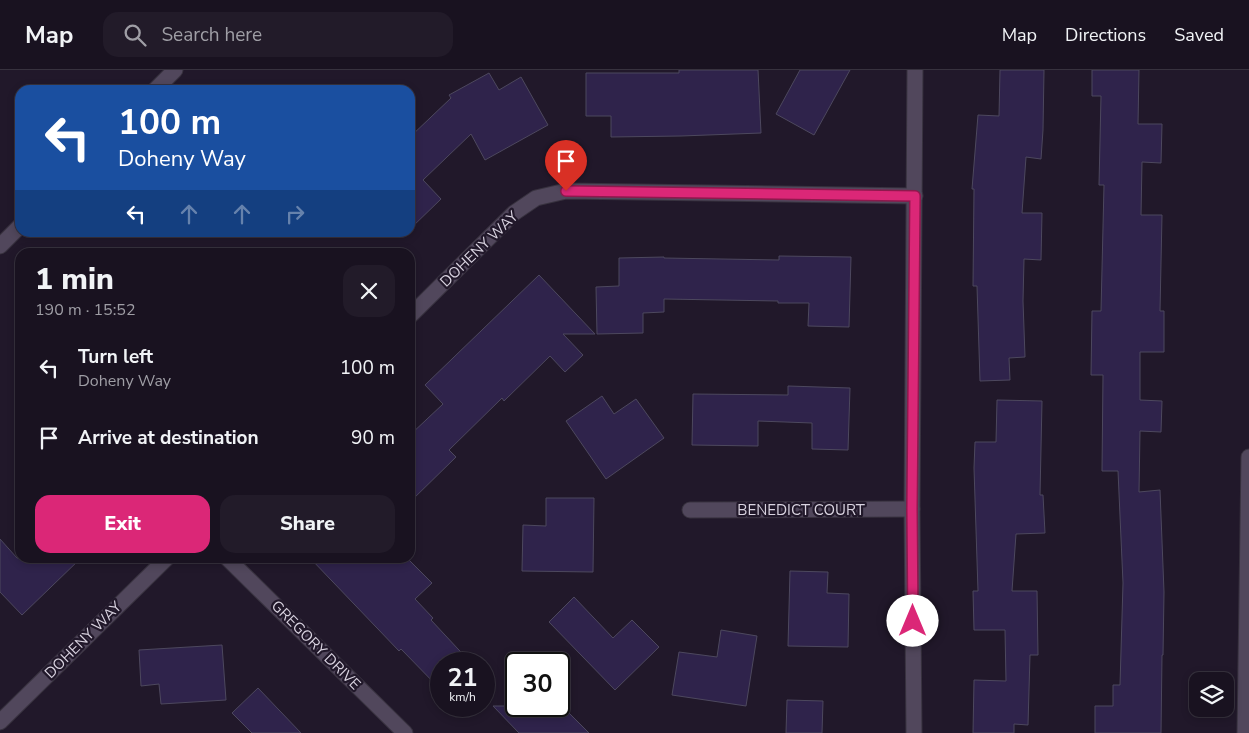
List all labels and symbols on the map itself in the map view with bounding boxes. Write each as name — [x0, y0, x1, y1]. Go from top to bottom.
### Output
pin — [545, 140, 587, 191]
street label: DOHENY WAY — [436, 206, 523, 291]
street label: BENEDICT COURT — [737, 500, 865, 520]
position arrow — [886, 594, 938, 646]
street label: DOHENY WAY — [40, 596, 127, 683]
street label: GREGORY DRIVE — [267, 596, 365, 694]
speed limit sign: 30 — [505, 652, 570, 717]

